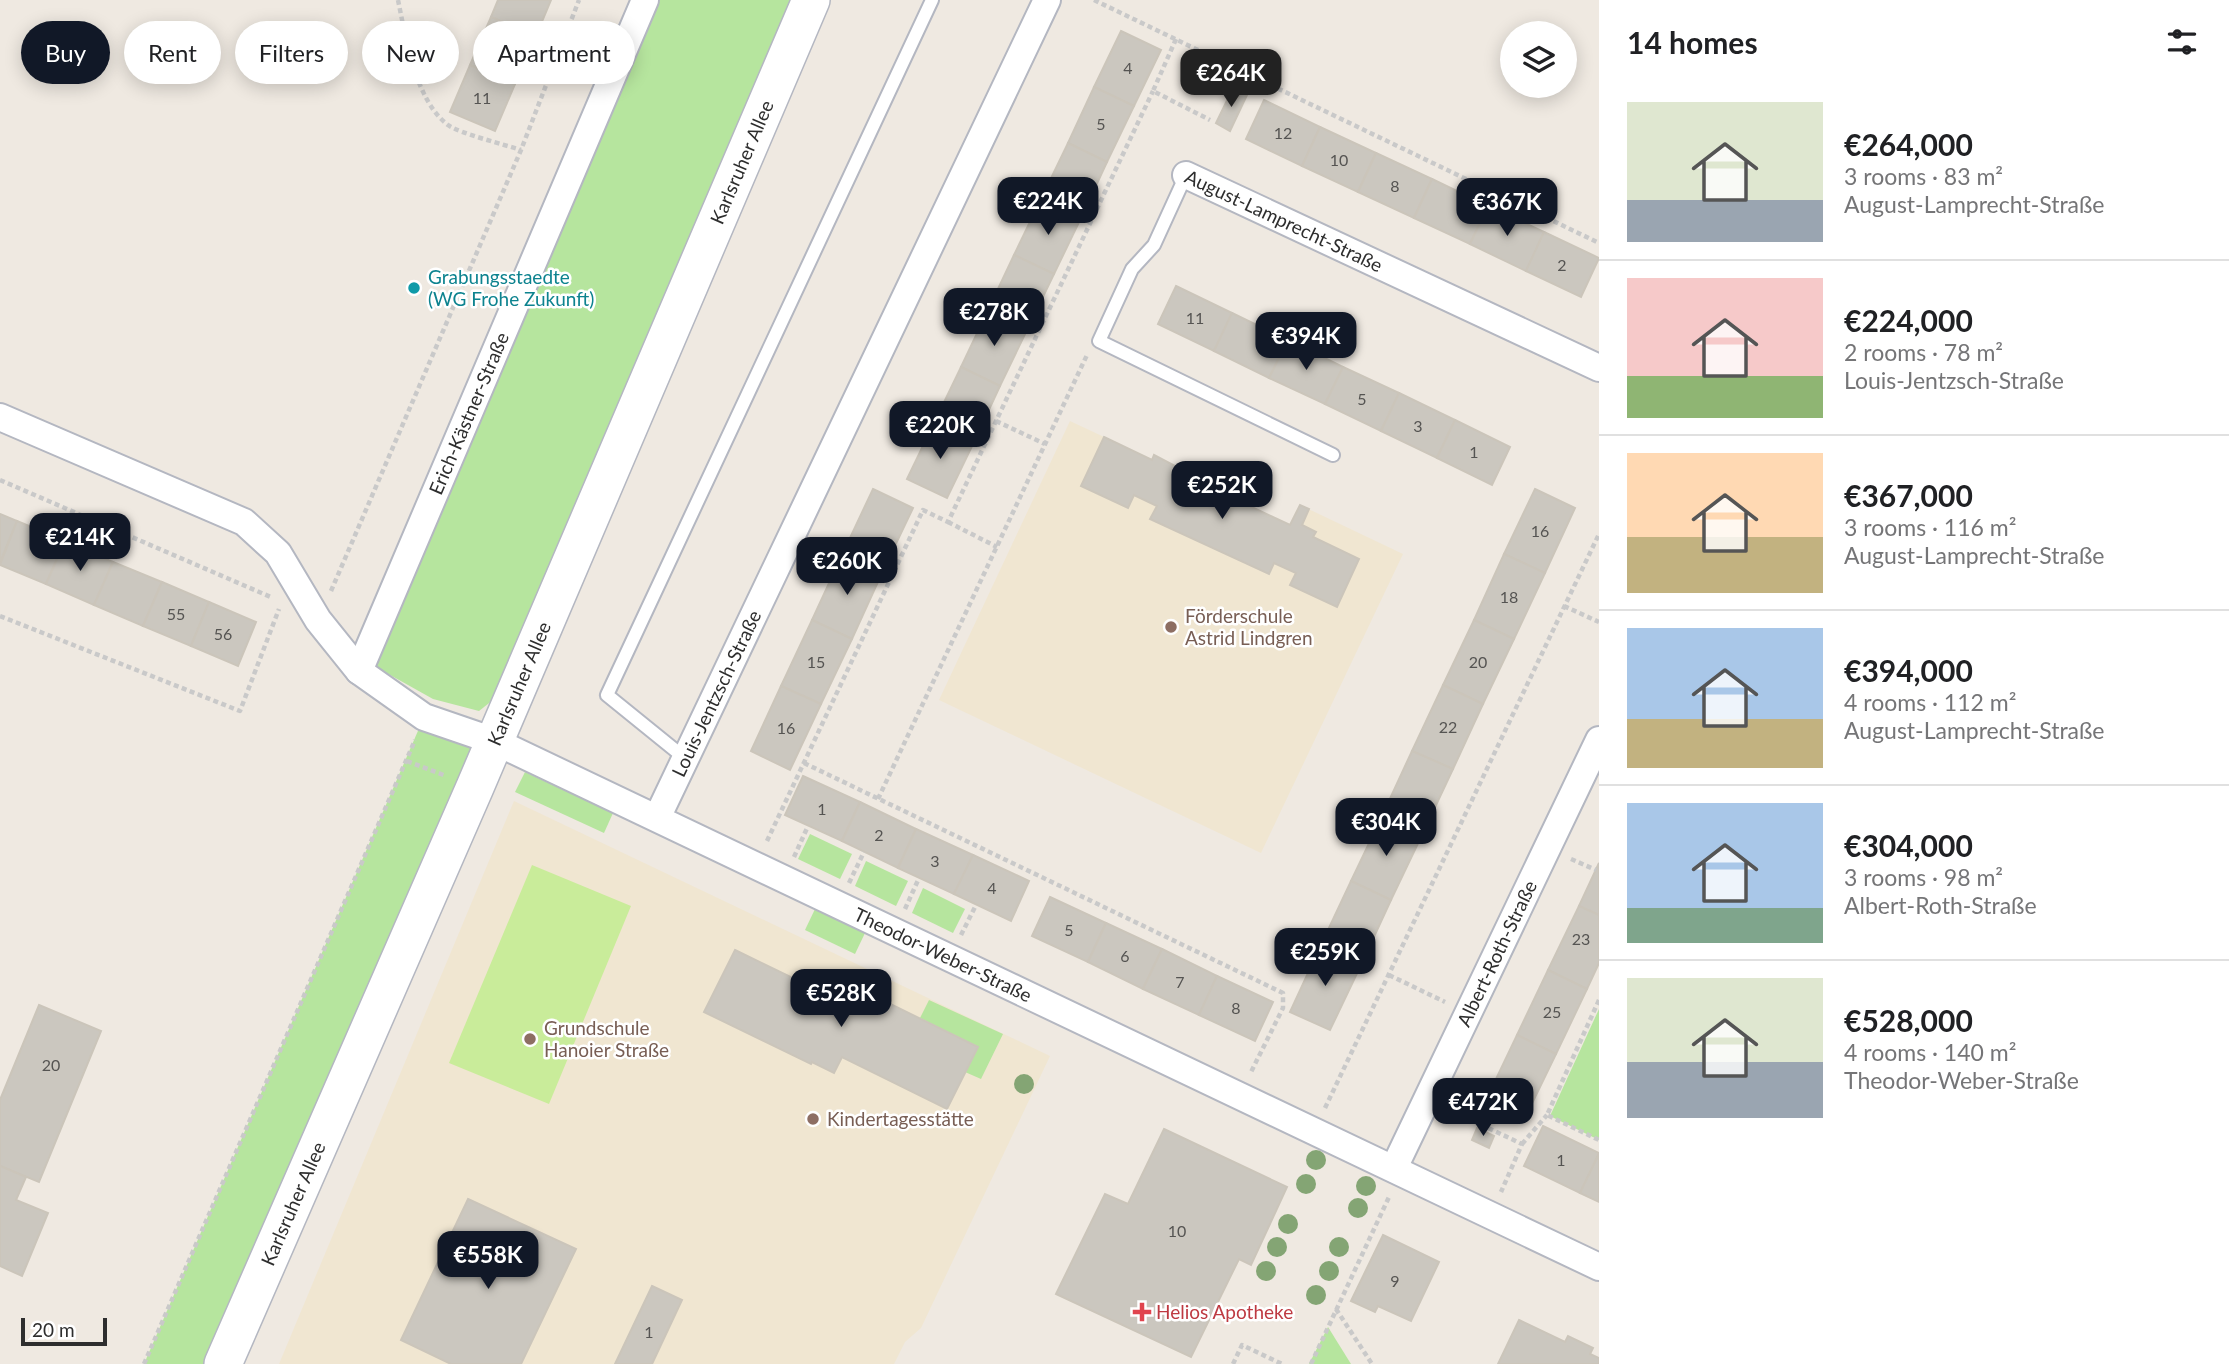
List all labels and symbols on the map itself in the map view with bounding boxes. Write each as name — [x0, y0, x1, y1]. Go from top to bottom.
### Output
pin: €264K — [1182, 50, 1280, 109]
house number: 4 — [1123, 58, 1133, 77]
house number: 11 — [473, 88, 491, 107]
street label: Karlsruher Allee — [705, 97, 778, 227]
house number: 5 — [1096, 114, 1106, 133]
house number: 12 — [1274, 123, 1292, 142]
house number: 10 — [1330, 150, 1348, 169]
street label: August-Lamprecht-Straße — [1182, 164, 1386, 276]
house number: 8 — [1390, 176, 1400, 195]
pin: €224K — [999, 177, 1097, 237]
pin: €367K — [1458, 178, 1556, 238]
house number: 2 — [1557, 255, 1567, 274]
place label: Grabungsstaedte (WG Frohe Zukunft) — [428, 265, 594, 310]
marker: Grabungsstaedte (WG Frohe Zukunft) — [406, 280, 422, 296]
pin: €278K — [945, 288, 1043, 348]
house number: 11 — [1186, 308, 1204, 327]
pin: €394K — [1257, 312, 1355, 372]
street label: Erich-Kästner-Straße — [424, 329, 513, 498]
house number: 5 — [1357, 389, 1367, 408]
pin: €220K — [891, 402, 989, 461]
house number: 3 — [1413, 416, 1423, 435]
house number: 1 — [1469, 442, 1479, 461]
pin: €252K — [1173, 462, 1271, 521]
pin: €214K — [31, 514, 129, 573]
house number: 16 — [1531, 521, 1549, 540]
pin: €260K — [798, 538, 896, 597]
house number: 18 — [1500, 587, 1518, 606]
house number: 55 — [167, 604, 185, 623]
place label: Förderschule Astrid Lindgren — [1185, 604, 1312, 649]
street label: Louis-Jentzsch-Straße — [666, 606, 765, 780]
street label: Karlsruher Allee — [482, 618, 555, 749]
marker: Förderschule Astrid Lindgren — [1163, 619, 1179, 635]
house number: 56 — [214, 624, 232, 643]
house number: 15 — [807, 652, 825, 671]
house number: 20 — [1469, 652, 1487, 671]
house number: 22 — [1439, 717, 1457, 736]
house number: 16 — [777, 718, 795, 737]
pin: €304K — [1337, 798, 1435, 858]
house number: 1 — [817, 799, 827, 818]
house number: 2 — [874, 825, 884, 844]
house number: 3 — [930, 851, 940, 870]
street label: Albert-Roth-Straße — [1452, 876, 1541, 1030]
house number: 4 — [987, 878, 997, 897]
street label: Theodor-Weber-Straße — [851, 902, 1036, 1006]
house number: 5 — [1064, 920, 1074, 939]
pin: €259K — [1276, 928, 1374, 988]
house number: 23 — [1572, 929, 1590, 948]
house number: 6 — [1120, 946, 1130, 965]
pin: €528K — [792, 970, 890, 1029]
house number: 7 — [1175, 972, 1185, 991]
house number: 8 — [1231, 998, 1241, 1017]
house number: 25 — [1543, 1002, 1561, 1021]
place label: Grundschule Hanoier Straße — [544, 1016, 669, 1061]
marker: Grundschule Hanoier Straße — [522, 1031, 538, 1047]
house number: 20 — [42, 1055, 60, 1074]
pin: €472K — [1434, 1078, 1532, 1138]
place label: Kindertagesstätte — [827, 1107, 974, 1130]
marker: Kindertagesstätte — [805, 1111, 821, 1127]
street label: Karlsruher Allee — [256, 1138, 330, 1269]
house number: 1 — [1556, 1150, 1566, 1169]
house number: 10 — [1168, 1221, 1186, 1240]
pin: €558K — [439, 1232, 537, 1291]
house number: 9 — [1390, 1271, 1400, 1290]
place label: Helios Apotheke — [1156, 1300, 1293, 1323]
marker: Helios Apotheke — [1134, 1304, 1150, 1320]
scale bar — [21, 1315, 107, 1347]
house number: 1 — [644, 1322, 654, 1341]

